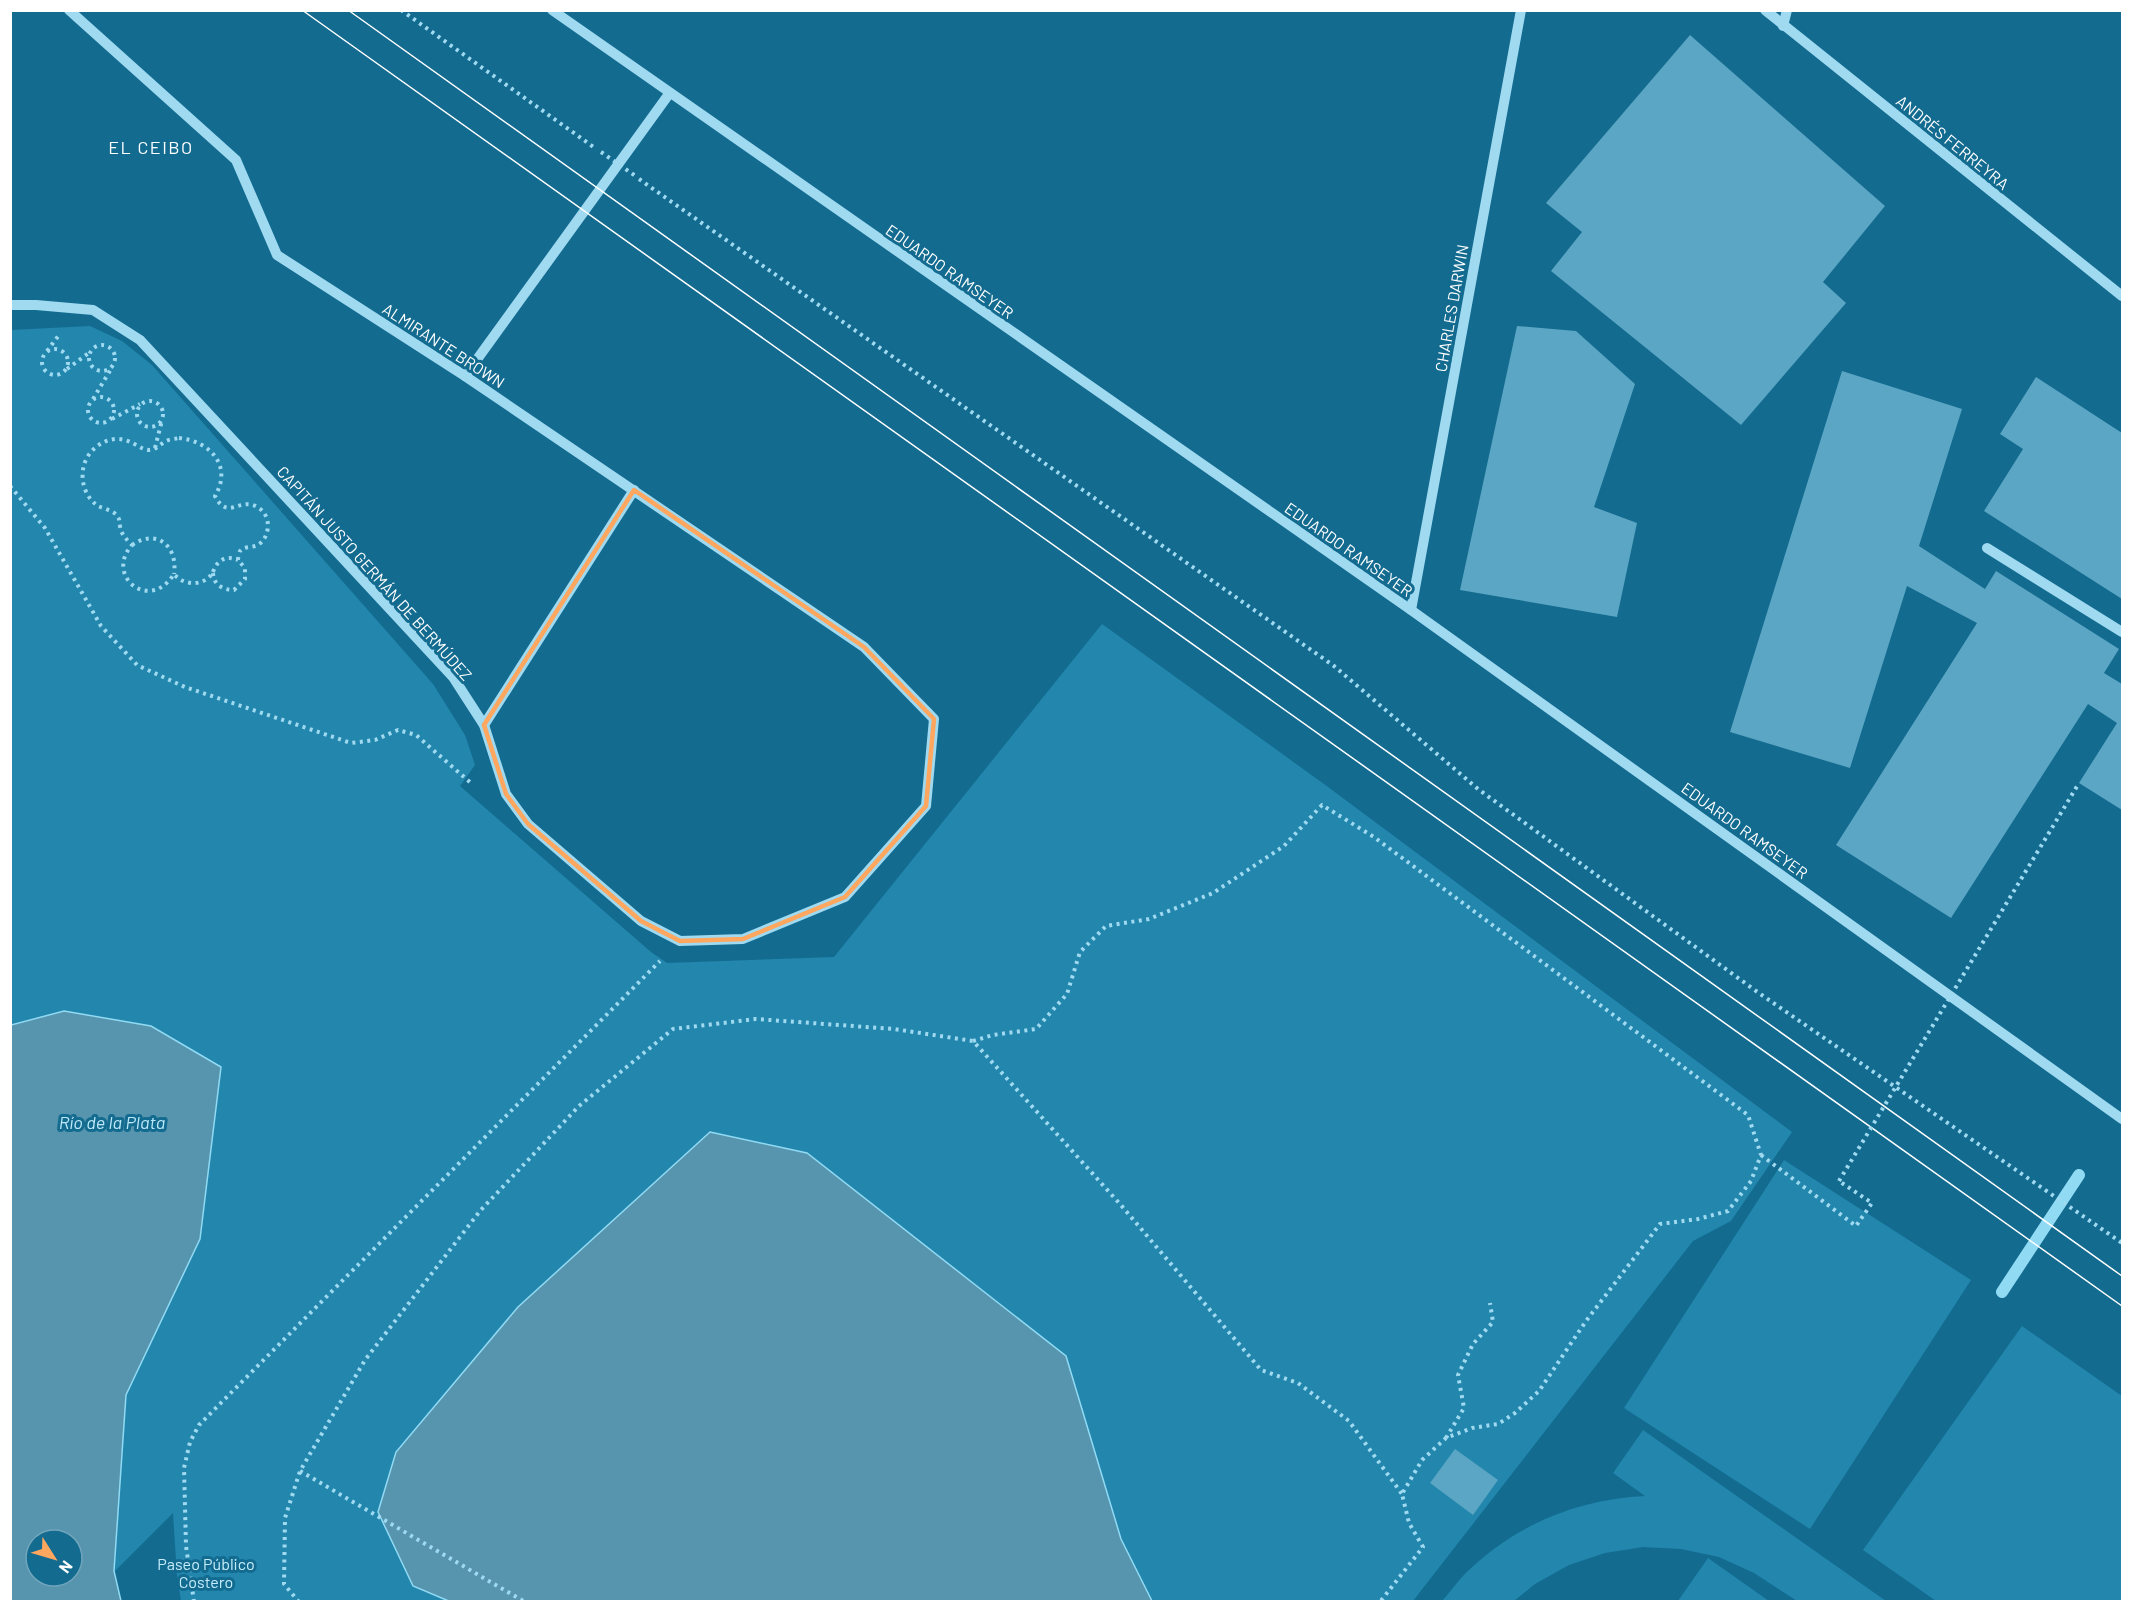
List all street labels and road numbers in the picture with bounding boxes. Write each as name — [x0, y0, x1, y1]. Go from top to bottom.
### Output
street label: ANDRÉS FERREYRA — [1893, 91, 2013, 193]
street label: EDUARDO RAMSEYER — [883, 220, 1018, 322]
street label: CHARLES DARWIN — [1430, 243, 1472, 373]
street label: ALMIRANTE BROWN — [379, 298, 509, 392]
street label: CAPITÁN JUSTO GERMÁN DE BERMÚDEZ — [274, 462, 476, 684]
street label: EDUARDO RAMSEYER — [1282, 498, 1417, 600]
street label: EDUARDO RAMSEYER — [1678, 778, 1812, 882]

